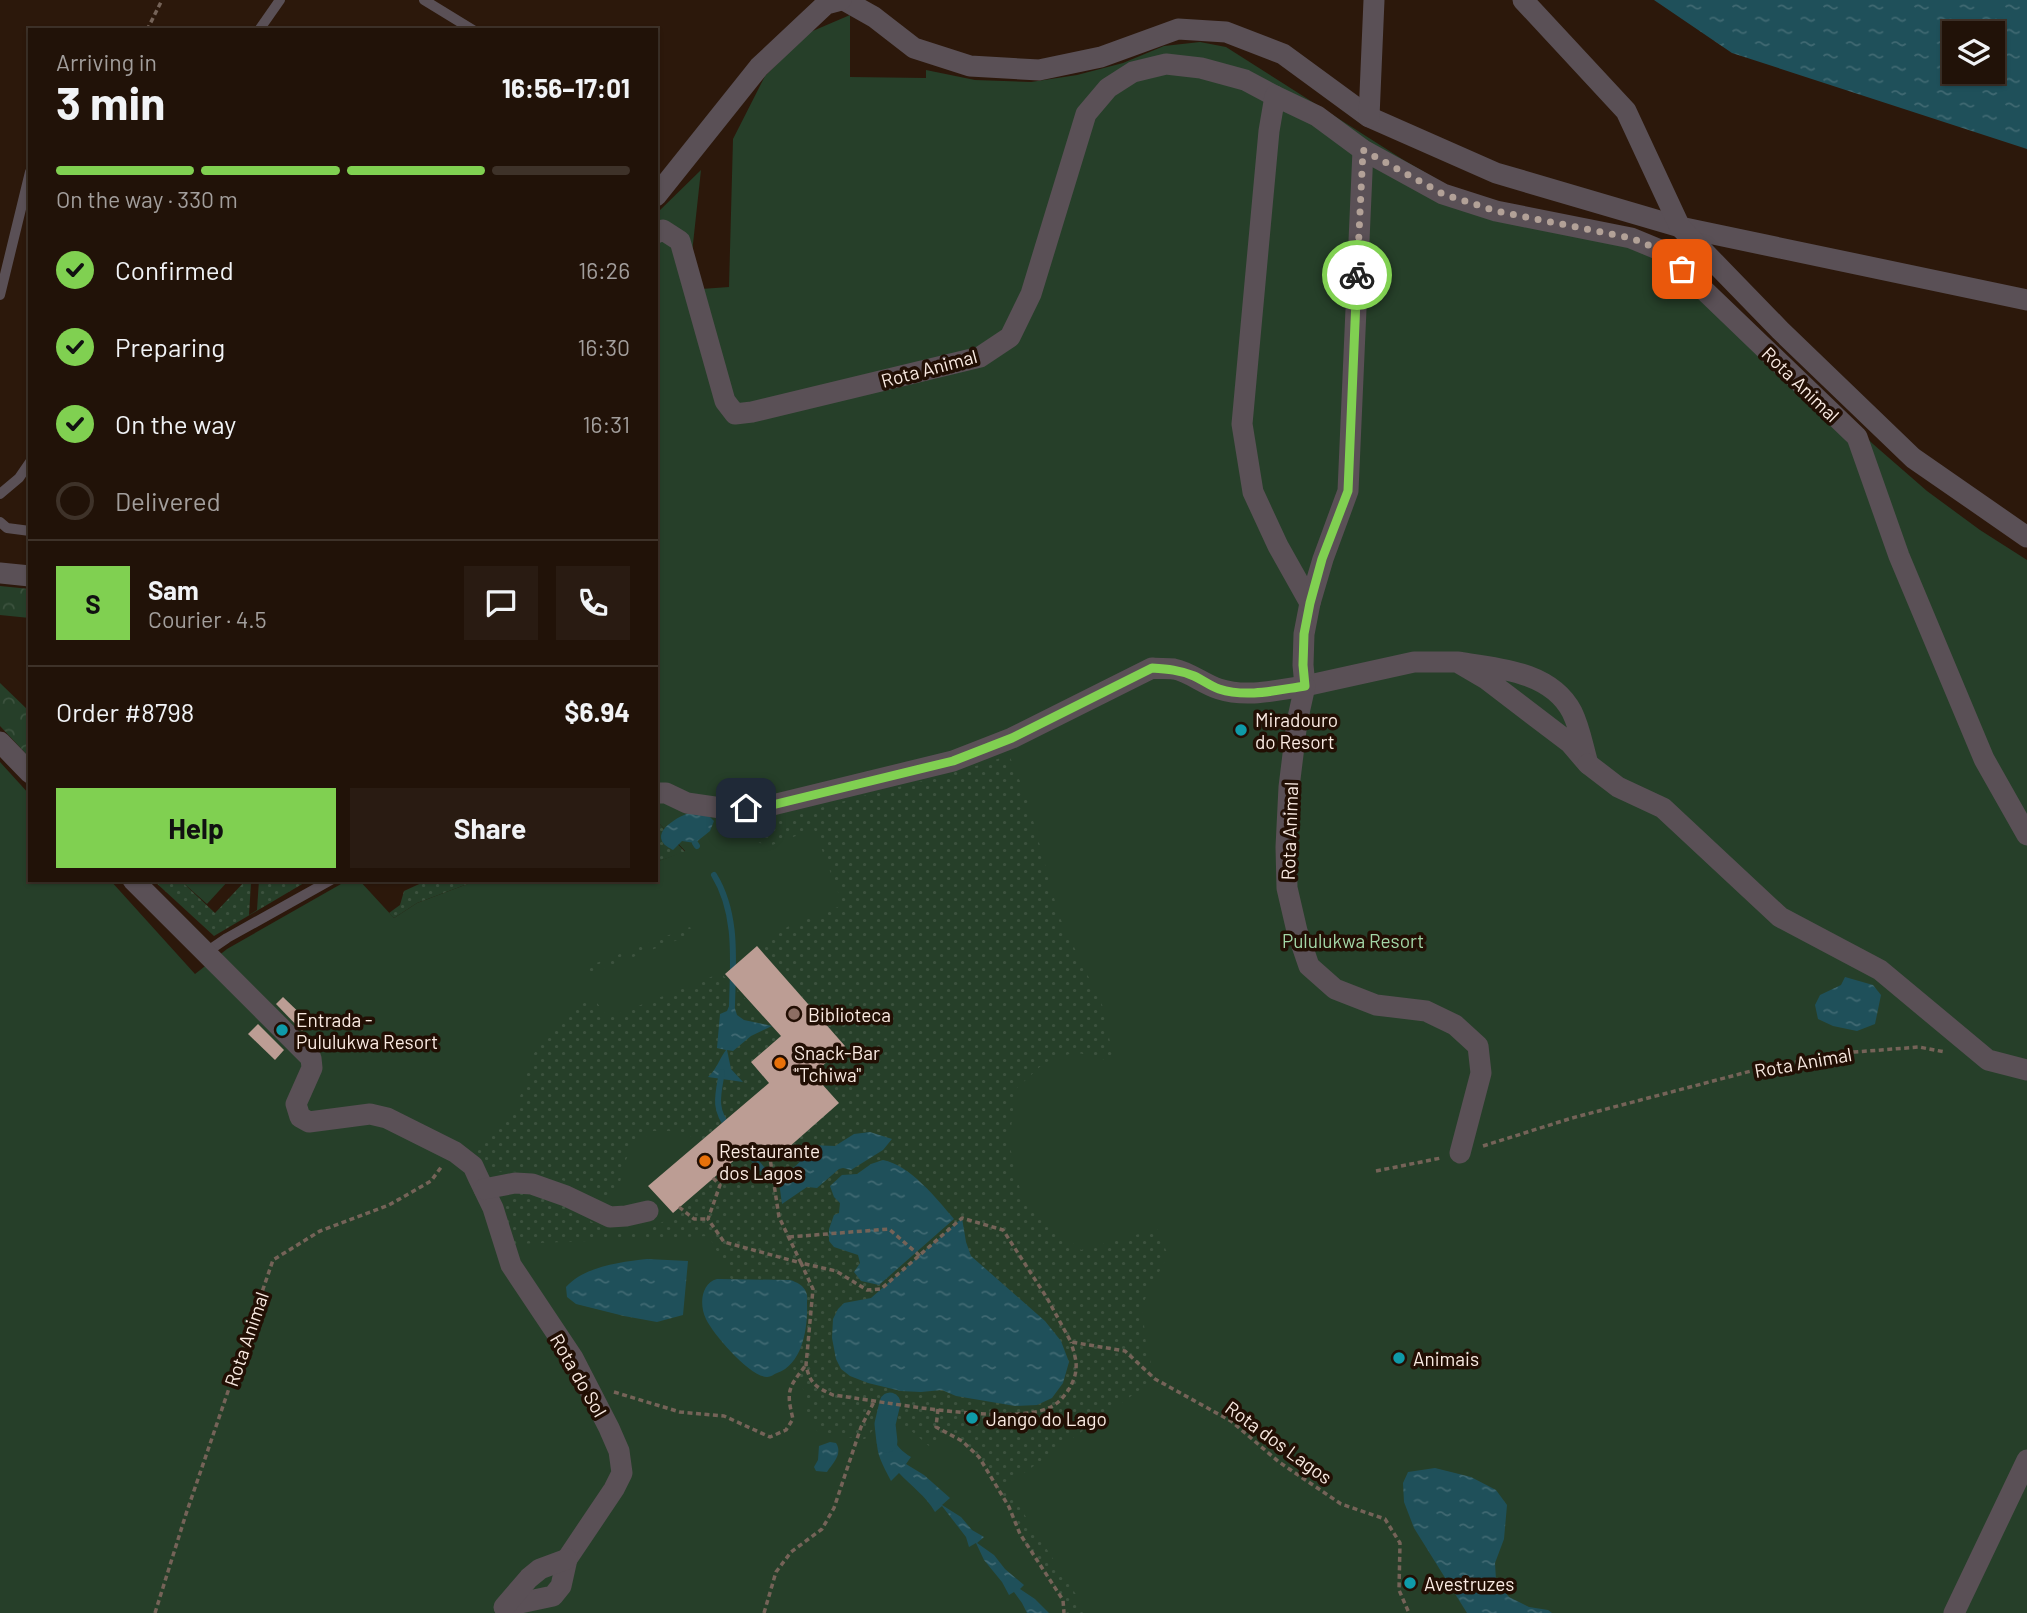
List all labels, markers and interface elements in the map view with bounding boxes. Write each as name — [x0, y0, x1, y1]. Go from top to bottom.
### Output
map controls — [1942, 21, 2005, 84]
button: layers — [1942, 21, 2005, 84]
text: Arriving in — [56, 48, 157, 76]
text: 16:56–17:01 — [502, 72, 630, 103]
text: 3 min — [56, 74, 165, 129]
text: On the way · 330 m — [56, 185, 238, 213]
pin — [1652, 239, 1712, 299]
courier — [1322, 240, 1392, 310]
icon: bag — [1663, 250, 1701, 288]
icon: check — [56, 251, 94, 289]
text: Confirmed — [115, 254, 234, 285]
text: 16:26 — [578, 256, 630, 284]
icon: bike — [1338, 256, 1376, 294]
icon: check — [56, 328, 94, 366]
text: Preparing — [115, 331, 225, 362]
text: 16:30 — [577, 333, 630, 361]
street label: Rota Animal — [1758, 341, 1844, 427]
street label: Rota Animal — [878, 344, 980, 392]
icon: check — [56, 405, 94, 443]
text: On the way — [115, 408, 236, 439]
text: 16:31 — [583, 410, 630, 438]
text: Delivered — [115, 485, 221, 516]
button: chat — [464, 566, 538, 640]
button: phone — [556, 566, 630, 640]
text: Sam — [148, 574, 199, 605]
text: S — [85, 588, 101, 619]
text: Courier · 4.5 — [148, 605, 267, 633]
text: Order #8798 — [56, 696, 194, 727]
text: $6.94 — [565, 696, 630, 727]
place label: Miradouro do Resort — [1255, 708, 1338, 753]
marker: Miradouro do Resort — [1233, 722, 1249, 738]
pin — [716, 778, 776, 838]
street label: Rota Animal — [1276, 781, 1302, 881]
button: Help — [56, 788, 336, 868]
button: Share — [350, 788, 630, 868]
icon: home — [727, 789, 765, 827]
park label: Pululukwa Resort — [1282, 929, 1424, 952]
place label: Biblioteca — [808, 1003, 891, 1026]
marker: Biblioteca — [786, 1006, 802, 1022]
place label: Entrada - Pululukwa Resort — [296, 1008, 438, 1053]
marker: Entrada - Pululukwa Resort — [274, 1022, 290, 1038]
place label: Snack-Bar "Tchiwa" — [794, 1041, 880, 1086]
street label: Rota Animal — [1752, 1042, 1854, 1082]
marker: Snack-Bar "Tchiwa" — [772, 1055, 788, 1071]
place label: Restaurante dos Lagos — [719, 1139, 820, 1184]
marker: Restaurante dos Lagos — [697, 1153, 713, 1169]
street label: Rota Animal — [219, 1289, 273, 1389]
street label: Rota do Sol — [546, 1329, 612, 1421]
place label: Animais — [1413, 1347, 1479, 1370]
marker: Animais — [1391, 1350, 1407, 1366]
street label: Rota dos Lagos — [1221, 1396, 1337, 1488]
place label: Jango do Lago — [986, 1407, 1107, 1430]
marker: Jango do Lago — [964, 1410, 980, 1426]
place label: Avestruzes — [1424, 1572, 1514, 1595]
marker: Avestruzes — [1402, 1575, 1418, 1591]

